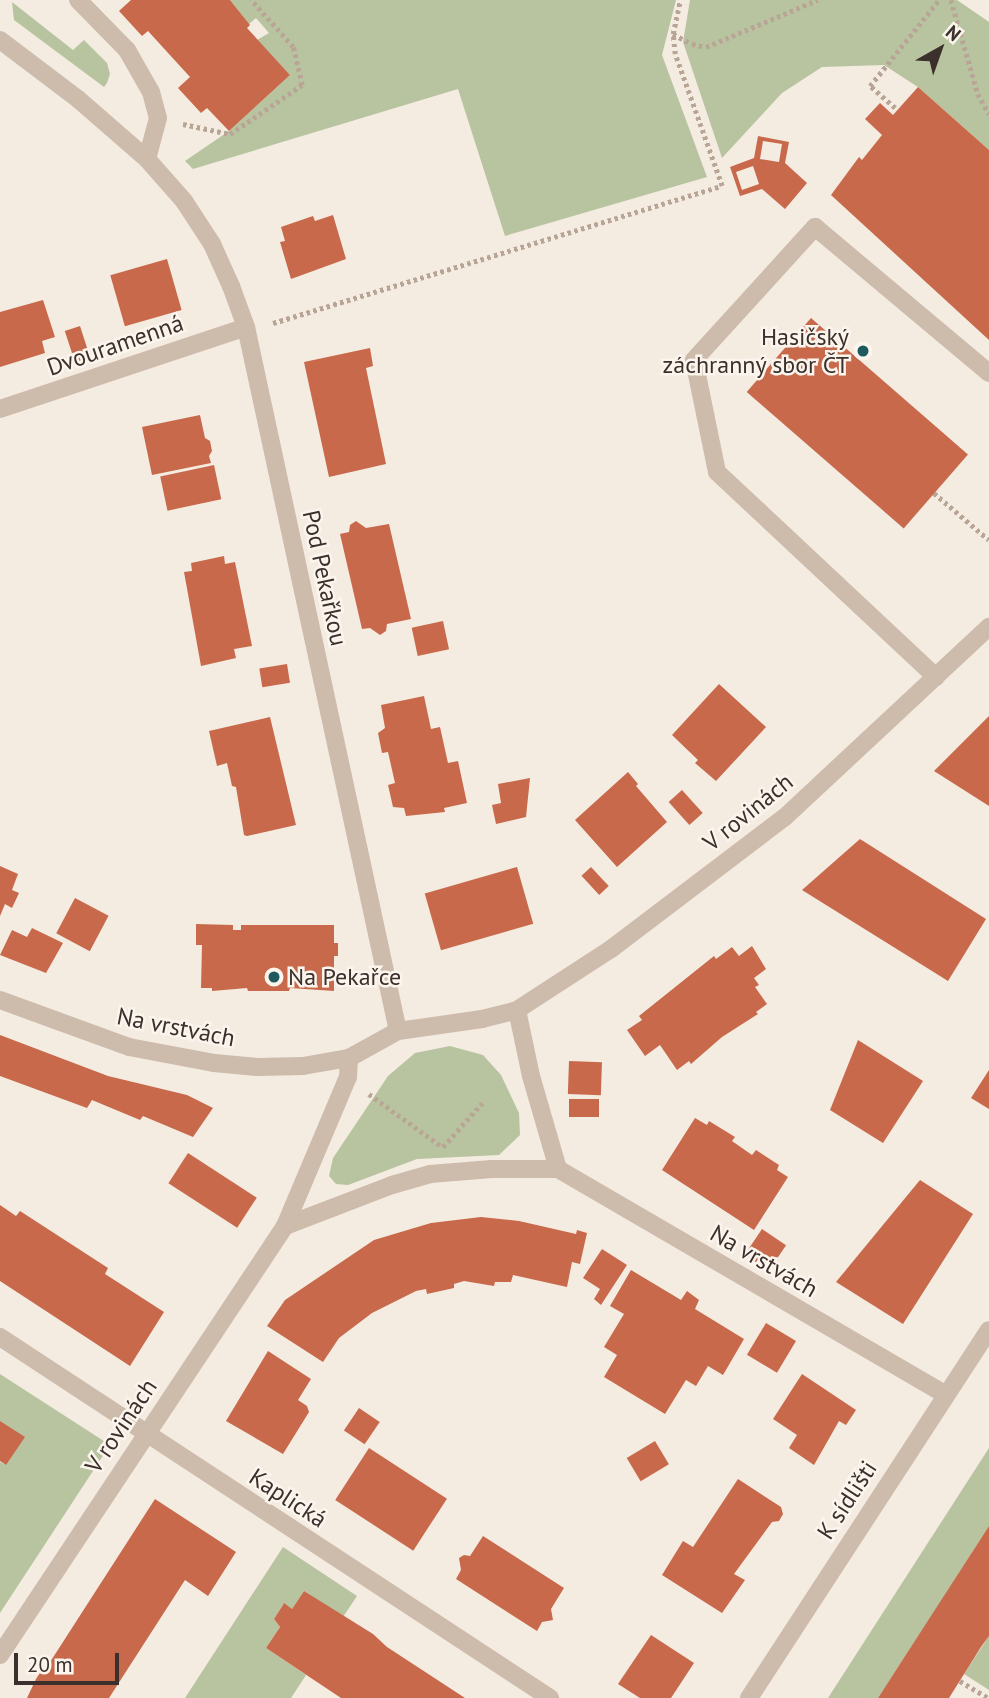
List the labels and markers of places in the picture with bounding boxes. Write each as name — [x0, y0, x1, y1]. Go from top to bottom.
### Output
place label: Hasičský záchranný sbor ČT — [662, 323, 849, 379]
marker: Hasičský záchranný sbor ČT — [855, 343, 871, 359]
place label: Na Pekařce — [288, 963, 401, 991]
marker: Na Pekařce — [266, 969, 282, 985]

